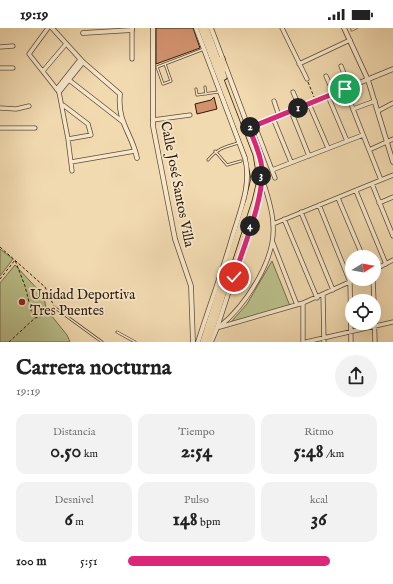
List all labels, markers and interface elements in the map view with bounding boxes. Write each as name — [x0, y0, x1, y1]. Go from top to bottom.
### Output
text: 19:19 — [20, 5, 48, 24]
pin — [328, 72, 362, 106]
icon: arrive — [334, 78, 356, 100]
pin: 1 — [288, 98, 308, 118]
text: 1 — [296, 101, 300, 115]
pin: 2 — [240, 117, 260, 137]
street label: Calle José Santos Villa — [156, 120, 198, 250]
text: 2 — [247, 120, 253, 134]
pin: 3 — [251, 166, 271, 186]
text: 3 — [259, 169, 263, 183]
pin: 4 — [240, 216, 260, 236]
text: 4 — [247, 219, 253, 233]
north arrow — [345, 250, 381, 286]
map controls — [345, 250, 381, 330]
pin — [217, 260, 251, 294]
icon: check — [223, 266, 245, 288]
place label: Unidad Deportiva Tres Puentes — [30, 286, 136, 320]
button: locate — [345, 294, 381, 330]
marker: Unidad Deportiva Tres Puentes — [17, 297, 27, 307]
text: Carrera nocturna — [16, 354, 171, 382]
button: share — [335, 355, 377, 397]
text: 19:19 — [16, 383, 40, 400]
text: Distancia — [53, 425, 95, 439]
text: Tiempo — [178, 425, 215, 439]
text: Ritmo — [304, 425, 334, 439]
text: 0.50 — [50, 439, 81, 464]
text: 2:54 — [181, 439, 212, 464]
text: 5:48 — [293, 439, 324, 464]
text: km — [81, 447, 98, 461]
text: /km — [324, 447, 344, 461]
text: Desnivel — [54, 493, 94, 507]
text: Pulso — [184, 493, 209, 507]
text: kcal — [310, 493, 328, 507]
text: 6 — [64, 507, 73, 532]
text: 148 — [173, 507, 198, 532]
text: 36 — [311, 507, 327, 532]
text: m — [73, 515, 84, 529]
text: bpm — [198, 515, 220, 529]
text: 100 m — [16, 553, 46, 570]
text: 5:51 — [80, 553, 98, 570]

